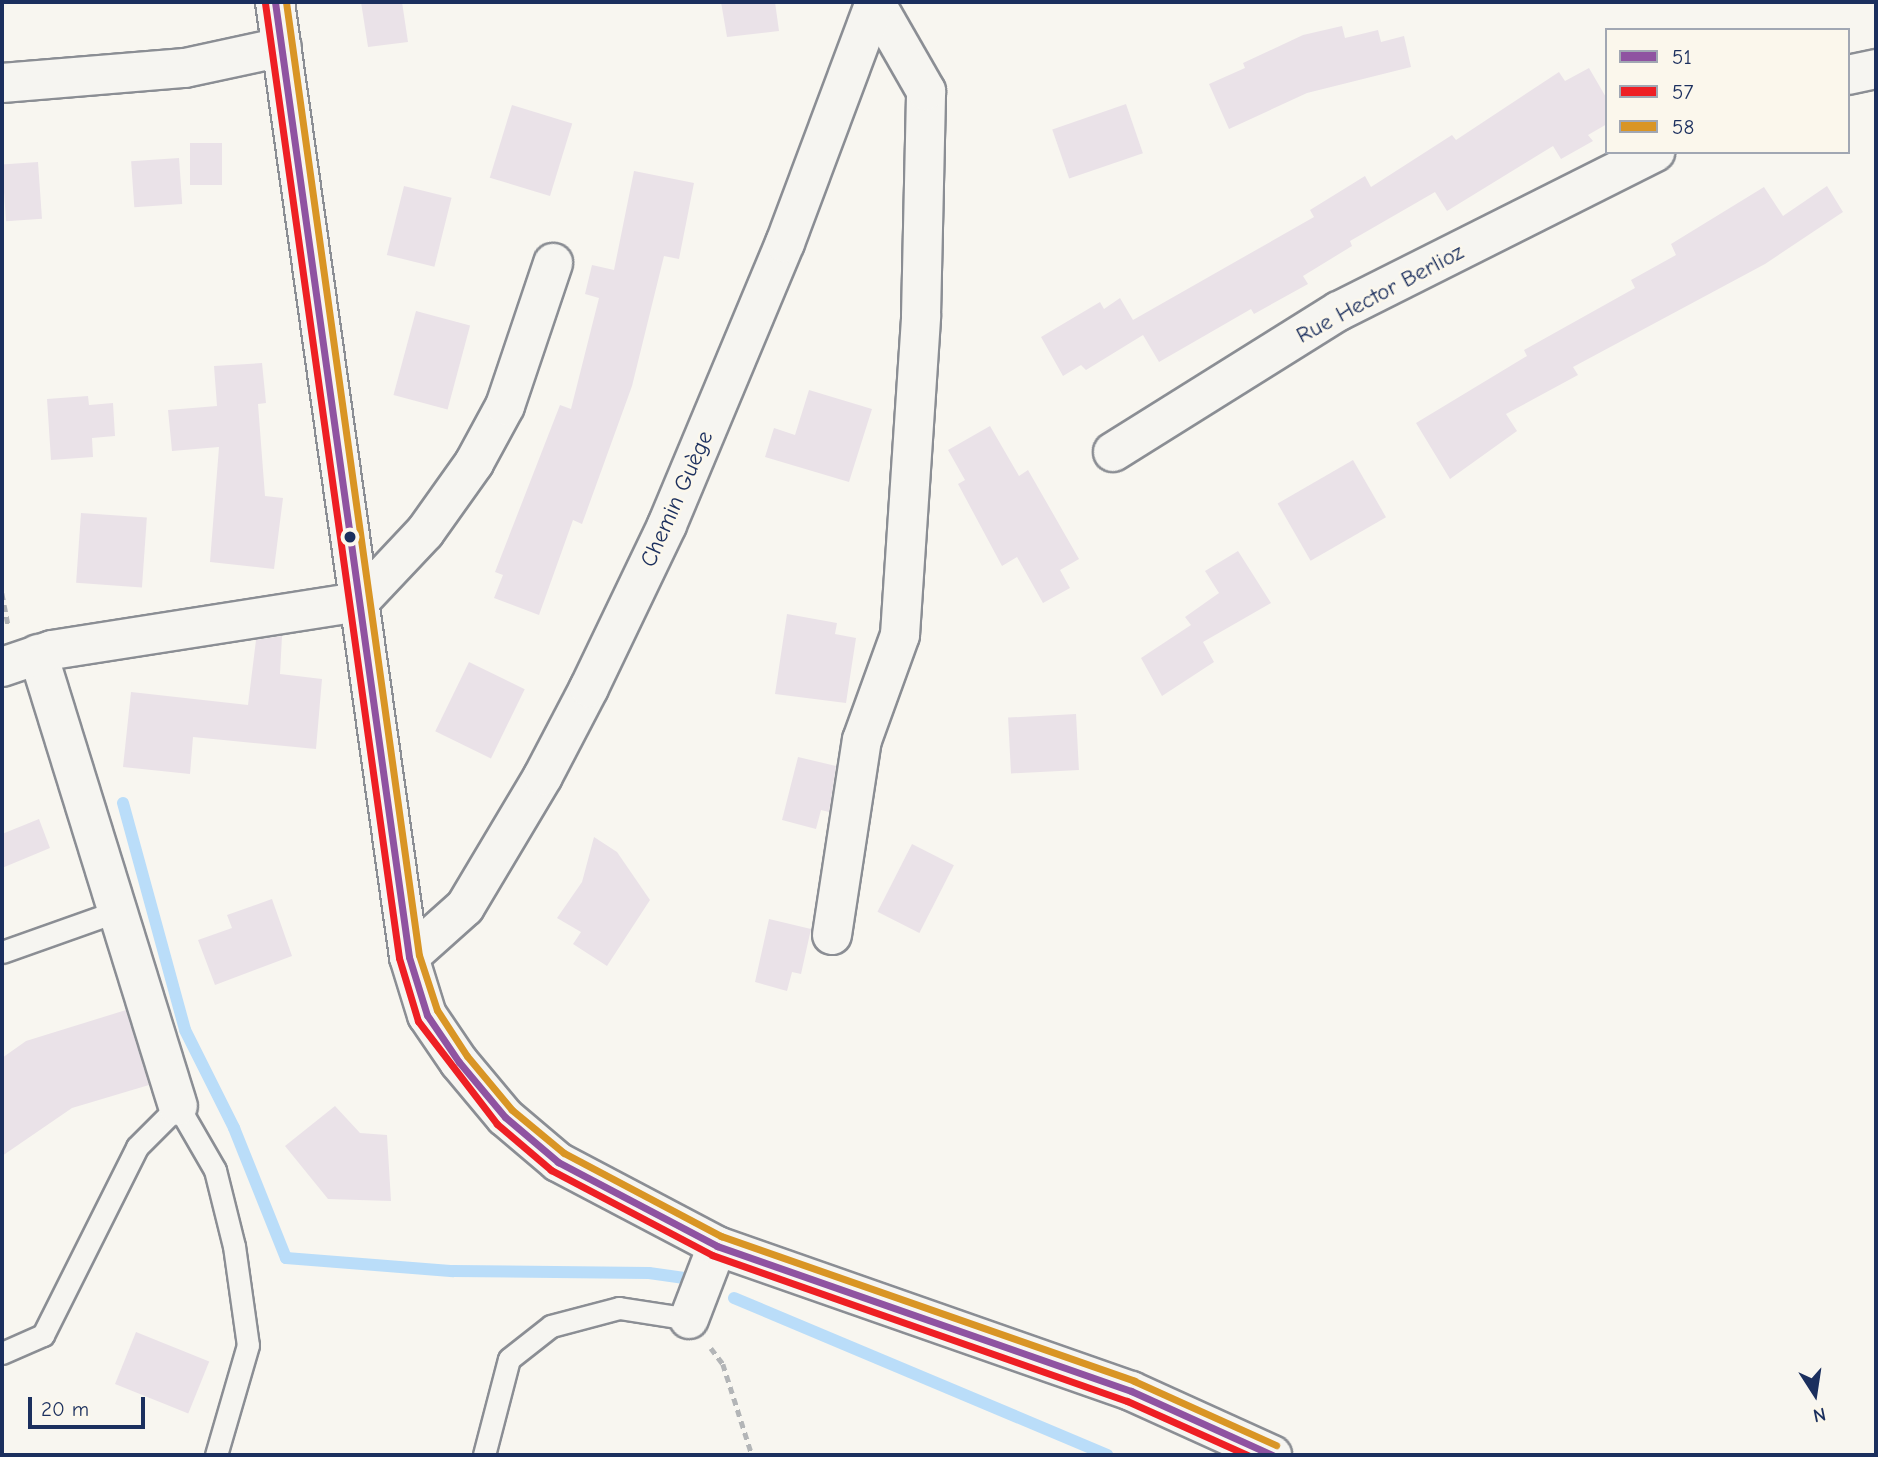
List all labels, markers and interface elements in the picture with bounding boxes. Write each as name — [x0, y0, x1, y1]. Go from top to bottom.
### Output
legend — [1605, 28, 1850, 154]
text: 51 — [1672, 45, 1692, 69]
text: 57 — [1672, 80, 1693, 104]
text: 58 — [1672, 115, 1694, 139]
street label: Rue Hector Berlioz — [1292, 238, 1468, 350]
street label: Chemin Guège — [635, 427, 719, 571]
unlabelled marker — [343, 530, 357, 544]
north arrow — [1780, 1359, 1850, 1429]
scale bar — [32, 1384, 149, 1428]
text: 20 m — [41, 1397, 89, 1421]
text: N — [1811, 1402, 1828, 1427]

